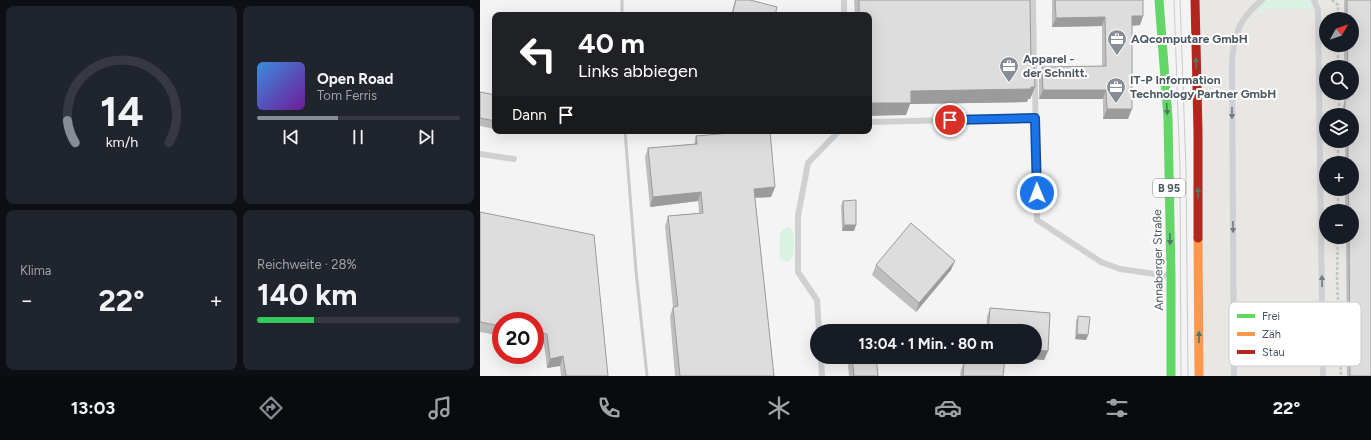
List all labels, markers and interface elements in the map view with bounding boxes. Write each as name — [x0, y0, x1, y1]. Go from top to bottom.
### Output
north arrow — [1319, 12, 1359, 52]
map controls — [1319, 12, 1359, 244]
text: 40 m — [578, 26, 645, 60]
icon: left — [512, 28, 564, 80]
office icon: AQcomputare GmbH — [1106, 28, 1128, 56]
place label: AQcomputare GmbH — [1131, 32, 1248, 46]
place label: Apparel - der Schnitt. — [1023, 52, 1087, 80]
office icon: Apparel - der Schnitt. — [998, 55, 1020, 83]
one-way arrow — [1193, 57, 1200, 69]
text: Links abbiegen — [578, 60, 698, 82]
button: search — [1319, 60, 1359, 100]
text: Open Road — [317, 70, 394, 88]
place label: IT-P Information Technology Partner GmbH — [1130, 73, 1276, 101]
office icon: IT-P Information Technology Partner GmbH — [1105, 76, 1127, 104]
text: 14 — [100, 86, 143, 136]
text: Tom Ferris — [317, 88, 377, 103]
pin — [933, 103, 967, 137]
one-way arrow — [1164, 103, 1171, 115]
icon: arrive — [555, 104, 577, 126]
text: Dann — [512, 106, 547, 124]
one-way arrow — [1229, 107, 1235, 120]
button: layers — [1319, 108, 1359, 148]
icon: arrive — [939, 109, 961, 131]
icon: previous — [280, 126, 302, 148]
icon: pause — [347, 126, 369, 148]
icon: next — [415, 126, 437, 148]
text: km/h — [105, 133, 138, 151]
button: + — [1319, 156, 1359, 196]
position arrow — [1016, 172, 1058, 214]
road number: B 95 — [1153, 179, 1185, 197]
one-way arrow — [1195, 186, 1201, 199]
button: − — [1319, 204, 1359, 244]
street label: Annaberger Straße — [1150, 209, 1166, 311]
one-way arrow — [1230, 221, 1236, 234]
one-way arrow — [1167, 233, 1173, 246]
text: Reichweite · 28% — [257, 257, 357, 272]
text: Klima — [20, 263, 52, 278]
one-way arrow — [1319, 274, 1325, 287]
text: 140 km — [257, 276, 358, 313]
text: 22° — [98, 282, 145, 319]
text: − — [20, 287, 34, 314]
text: + — [209, 287, 223, 314]
legend — [1229, 302, 1361, 366]
text: Frei — [1262, 310, 1280, 323]
speed limit sign: 20 — [492, 312, 544, 364]
text: Zäh — [1262, 328, 1281, 341]
one-way arrow — [1196, 330, 1202, 343]
text: 13:04 · 1 Min. · 80 m — [859, 335, 993, 353]
text: Stau — [1262, 346, 1285, 359]
icon: directions — [257, 394, 285, 422]
icon: music — [426, 394, 454, 422]
icon: phone — [595, 394, 623, 422]
icon: climate — [765, 394, 793, 422]
icon: car — [934, 394, 962, 422]
icon: filters — [1103, 394, 1131, 422]
text: 13:03 — [71, 397, 115, 419]
text: 22° — [1273, 397, 1300, 419]

